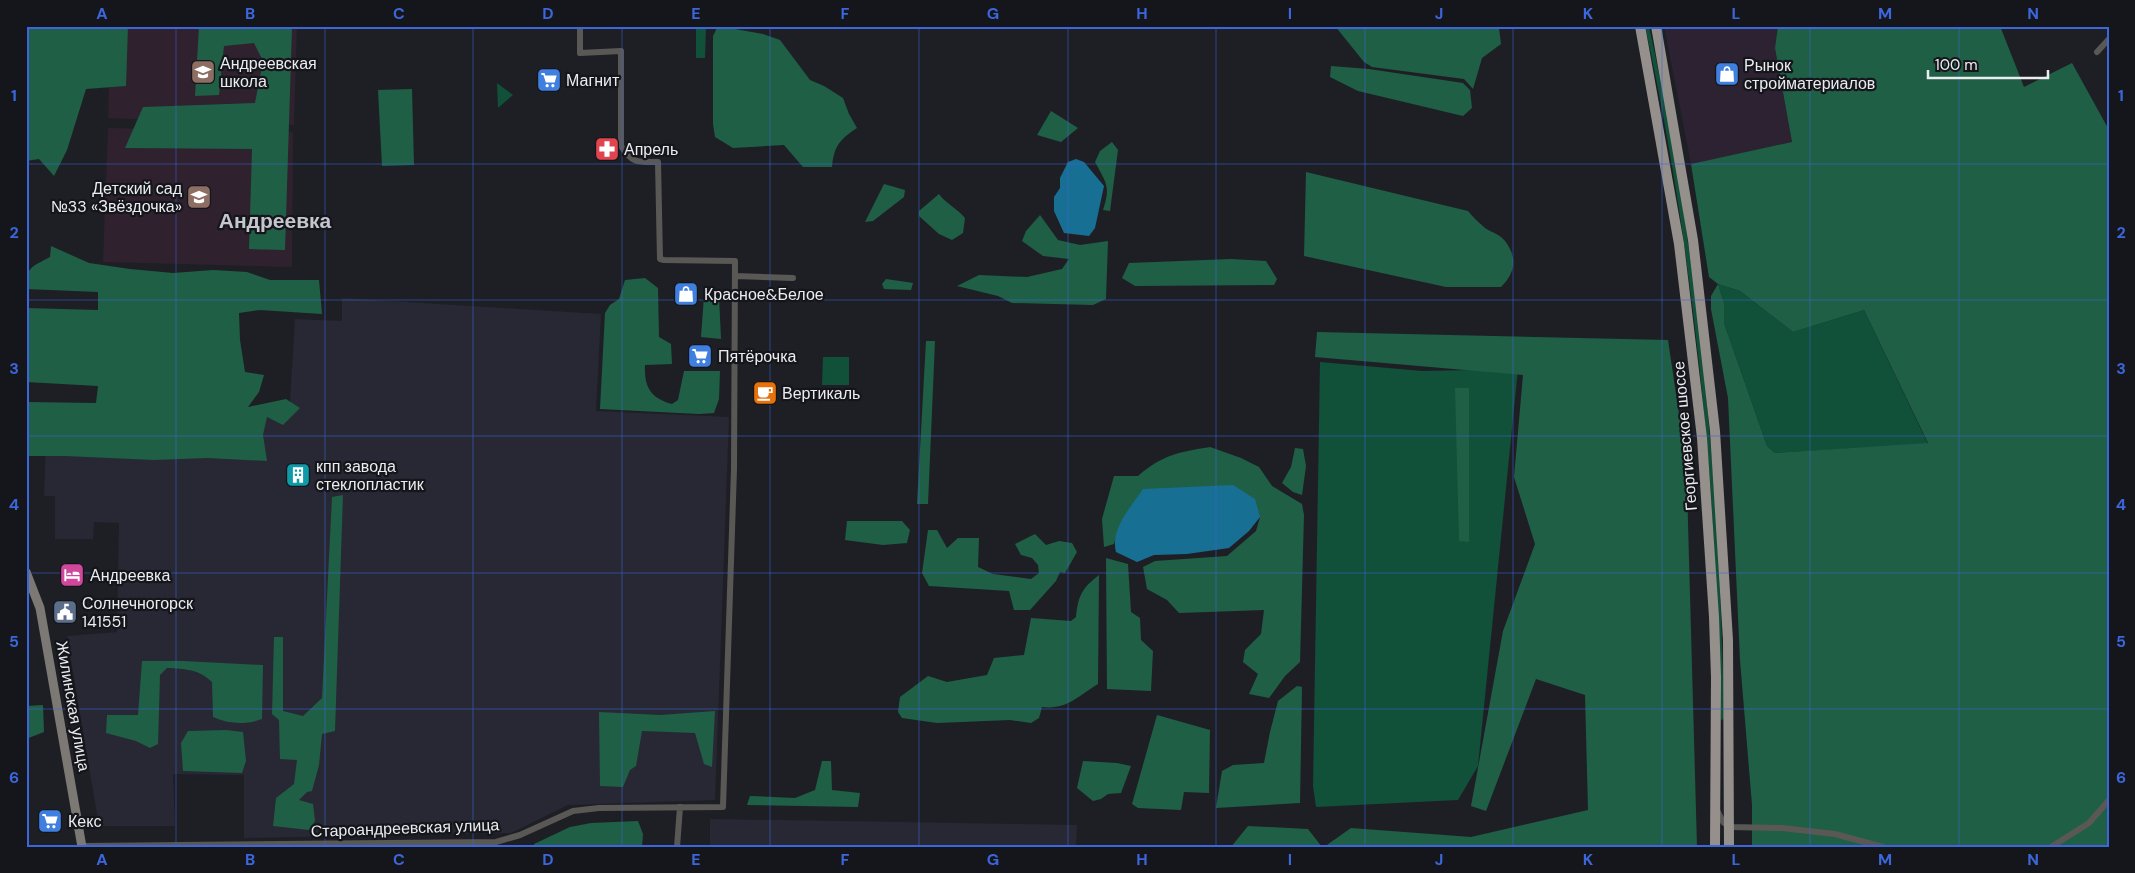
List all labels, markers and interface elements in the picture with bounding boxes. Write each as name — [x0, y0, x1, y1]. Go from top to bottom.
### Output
text: A — [96, 3, 108, 24]
text: B — [245, 3, 255, 24]
text: C — [393, 3, 405, 24]
text: D — [542, 3, 554, 24]
text: E — [691, 3, 701, 24]
text: F — [841, 3, 850, 24]
text: G — [987, 3, 999, 24]
text: H — [1136, 3, 1148, 24]
text: I — [1288, 3, 1292, 24]
text: J — [1435, 3, 1443, 24]
text: K — [1583, 3, 1594, 24]
text: L — [1732, 3, 1741, 24]
text: M — [1878, 3, 1892, 24]
text: N — [2027, 3, 2039, 24]
scale bar — [1928, 48, 2048, 80]
place label: Андреевская школа — [220, 53, 317, 92]
place label: Рынок стройматериалов — [1744, 55, 1875, 94]
text: 100 m — [1935, 55, 1978, 75]
school or university icon: Андреевская школа — [190, 59, 216, 85]
shop icon: Рынок стройматериалов — [1714, 61, 1740, 87]
supermarket icon: Магнит — [536, 67, 562, 93]
place label: Магнит — [566, 70, 620, 91]
text: 1 — [11, 85, 17, 106]
text: 1 — [2118, 85, 2124, 106]
pharmacy icon: Апрель — [594, 136, 620, 162]
place label: Апрель — [624, 139, 678, 160]
place label: Детский сад №33 «Звёздочка» — [51, 178, 183, 217]
school or university icon: Детский сад №33 «Звёздочка» — [186, 184, 212, 210]
district label: Андреевка — [219, 207, 332, 235]
text: 2 — [9, 222, 19, 243]
text: 2 — [2116, 222, 2126, 243]
shop icon: Красное&Белое — [673, 281, 699, 307]
place label: Красное&Белое — [704, 284, 824, 305]
supermarket icon: Пятёрочка — [687, 343, 713, 369]
place label: Пятёрочка — [718, 346, 797, 367]
text: 3 — [9, 358, 19, 379]
text: 3 — [2116, 358, 2126, 379]
street label: Георгиевское шоссе — [1668, 360, 1702, 512]
cafe icon: Вертикаль — [752, 380, 778, 406]
place label: Вертикаль — [782, 383, 860, 404]
place label: кпп завода стеклопластик — [316, 456, 425, 495]
building icon: кпп завода стеклопластик — [285, 462, 311, 488]
text: 4 — [9, 494, 19, 515]
text: 4 — [2116, 494, 2126, 515]
hotel icon: Андреевка — [59, 562, 85, 588]
place label: Андреевка — [90, 565, 170, 586]
place label: Солнечногорск 141551 — [82, 593, 194, 632]
public building icon: Солнечногорск 141551 — [52, 599, 78, 625]
text: 5 — [9, 631, 19, 652]
text: 5 — [2116, 631, 2126, 652]
street label: Жилинская улица — [51, 639, 95, 773]
text: 6 — [9, 767, 19, 788]
text: 6 — [2116, 767, 2126, 788]
supermarket icon: Кекс — [37, 808, 63, 834]
place label: Кекс — [68, 811, 101, 832]
street label: Староандреевская улица — [310, 814, 500, 842]
text: A — [96, 849, 108, 870]
text: B — [245, 849, 255, 870]
text: C — [393, 849, 405, 870]
text: D — [542, 849, 554, 870]
text: E — [691, 849, 701, 870]
text: F — [841, 849, 850, 870]
text: G — [987, 849, 999, 870]
text: H — [1136, 849, 1148, 870]
text: I — [1288, 849, 1292, 870]
text: J — [1435, 849, 1443, 870]
text: K — [1583, 849, 1594, 870]
text: L — [1732, 849, 1741, 870]
text: M — [1878, 849, 1892, 870]
text: N — [2027, 849, 2039, 870]

